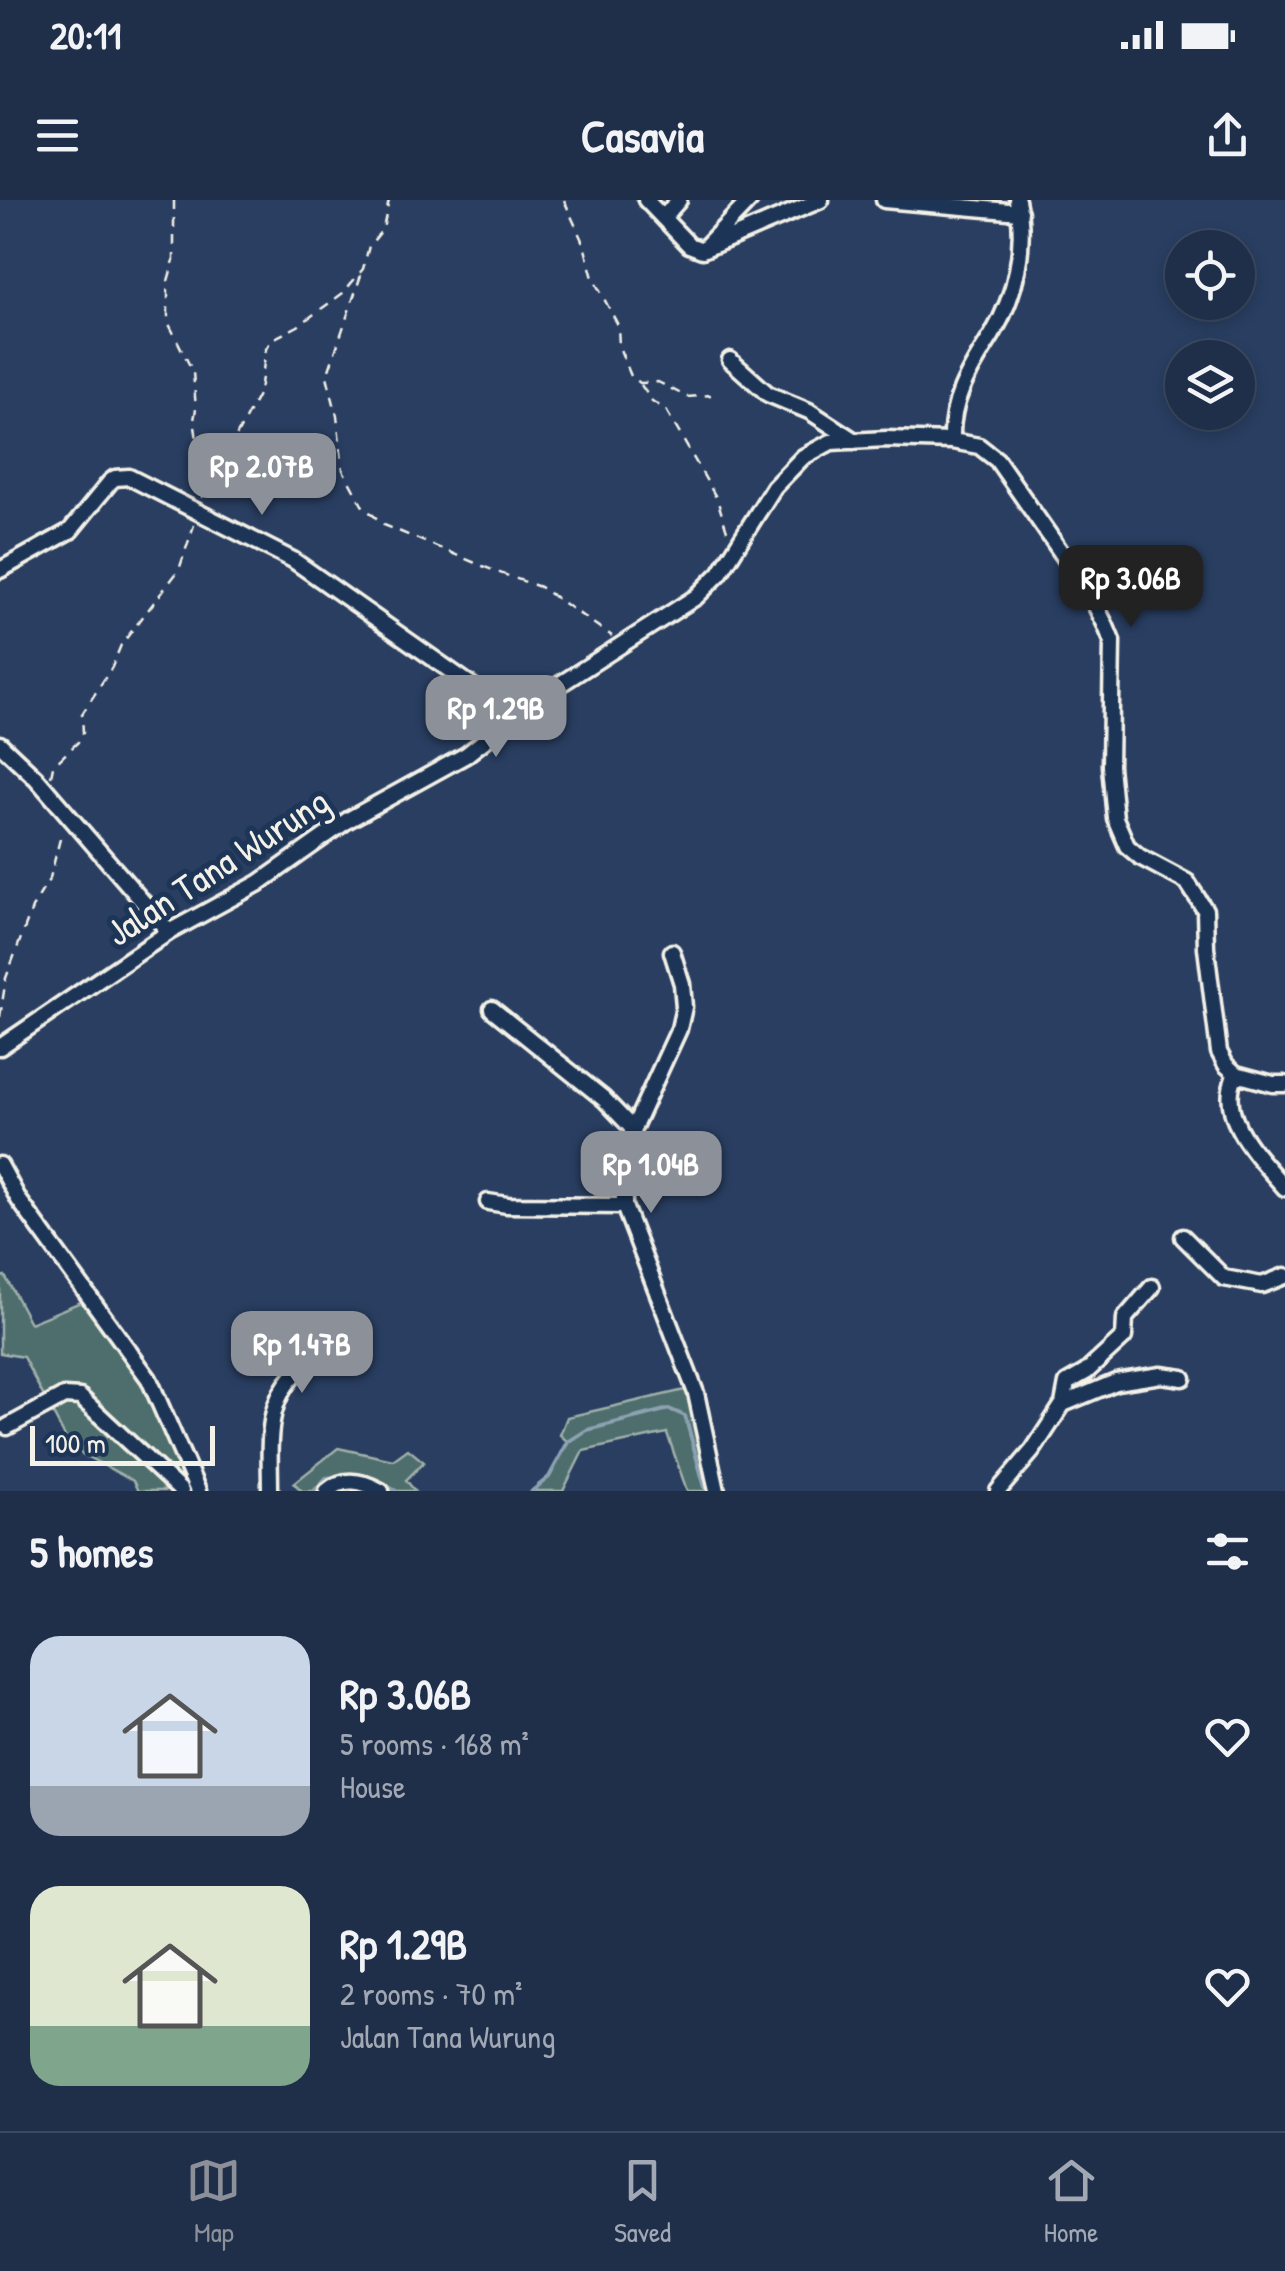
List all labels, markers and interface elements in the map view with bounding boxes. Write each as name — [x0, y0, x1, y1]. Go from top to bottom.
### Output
text: 20:11 — [50, 9, 121, 61]
text: Casavia — [581, 105, 704, 166]
icon: menu — [30, 108, 85, 163]
icon: share — [1200, 108, 1255, 163]
map controls — [1165, 230, 1255, 430]
button: locate — [1165, 230, 1255, 320]
button: layers — [1165, 340, 1255, 430]
pin: Rp 2.07B — [159, 433, 365, 518]
text: Rp 2.07B — [210, 444, 314, 487]
pin: Rp 3.06B — [1028, 545, 1234, 630]
text: Rp 3.06B — [1081, 556, 1181, 599]
pin: Rp 1.29B — [393, 675, 599, 760]
text: Rp 1.29B — [448, 686, 545, 729]
street label: Jalan Tana Wurung — [96, 775, 338, 957]
pin: Rp 1.04B — [548, 1131, 754, 1216]
text: Rp 1.04B — [603, 1142, 699, 1185]
pin: Rp 1.47B — [199, 1311, 405, 1396]
text: Rp 1.47B — [253, 1322, 351, 1365]
scale bar — [30, 1421, 215, 1466]
text: 100 m — [45, 1424, 106, 1462]
text: 5 homes — [30, 1523, 153, 1580]
icon: filters — [1200, 1524, 1255, 1579]
text: Rp 3.06B — [340, 1665, 471, 1722]
icon: home — [110, 1676, 230, 1796]
icon: heart — [1200, 1709, 1255, 1764]
text: 5 rooms · 168 m² — [340, 1722, 529, 1765]
text: House — [340, 1765, 406, 1808]
text: Rp 1.29B — [340, 1915, 467, 1972]
icon: home — [110, 1926, 230, 2046]
icon: heart — [1200, 1959, 1255, 2014]
text: 2 rooms · 70 m² — [340, 1972, 522, 2015]
text: Jalan Tana Wurung — [340, 2015, 556, 2058]
tab: Map — [186, 2153, 241, 2251]
tab: Saved — [614, 2153, 671, 2251]
tab: Home — [1044, 2153, 1099, 2251]

